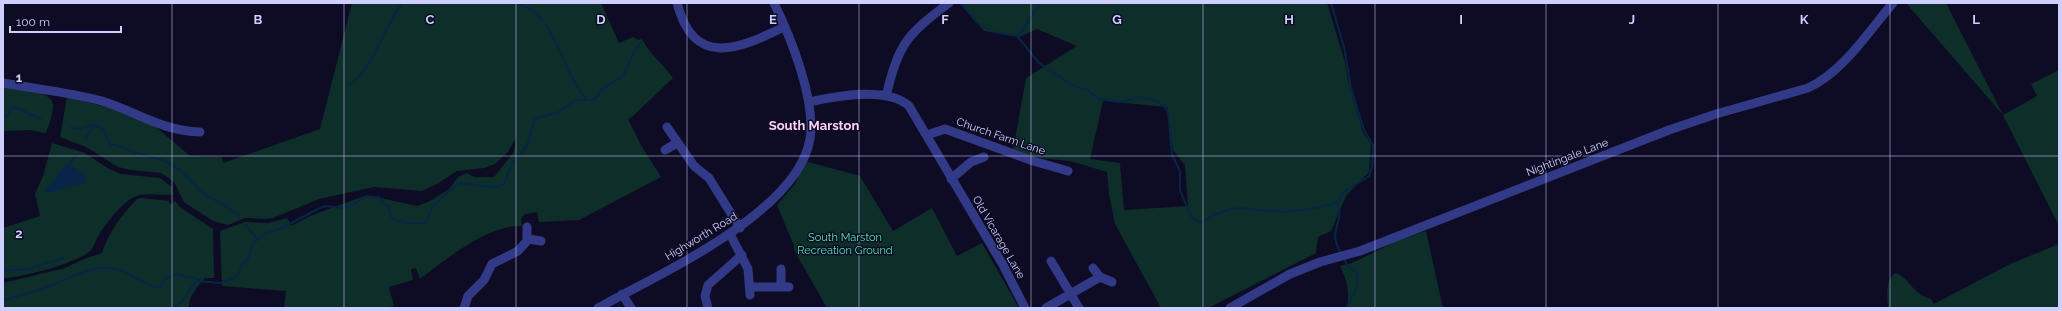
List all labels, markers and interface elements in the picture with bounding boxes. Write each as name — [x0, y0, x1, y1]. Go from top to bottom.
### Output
scale bar — [10, 8, 121, 34]
text: B — [254, 12, 263, 27]
text: C — [426, 12, 435, 27]
text: D — [596, 12, 606, 27]
text: E — [769, 12, 777, 27]
text: F — [941, 12, 949, 27]
text: G — [1112, 12, 1122, 27]
text: H — [1284, 12, 1294, 27]
text: I — [1459, 12, 1463, 27]
text: J — [1629, 12, 1635, 27]
text: K — [1800, 12, 1809, 27]
text: L — [1972, 12, 1980, 27]
text: 100 m — [16, 15, 50, 29]
text: 1 — [16, 70, 23, 85]
street label: Church Farm Lane — [955, 115, 1048, 158]
district label: South Marston — [769, 118, 859, 133]
street label: Nightingale Lane — [1524, 136, 1611, 179]
street label: Old Vicarage Lane — [970, 193, 1028, 281]
street label: Highworth Road — [663, 210, 740, 263]
text: 2 — [15, 226, 23, 241]
park label: South Marston Recreation Ground — [797, 231, 893, 257]

